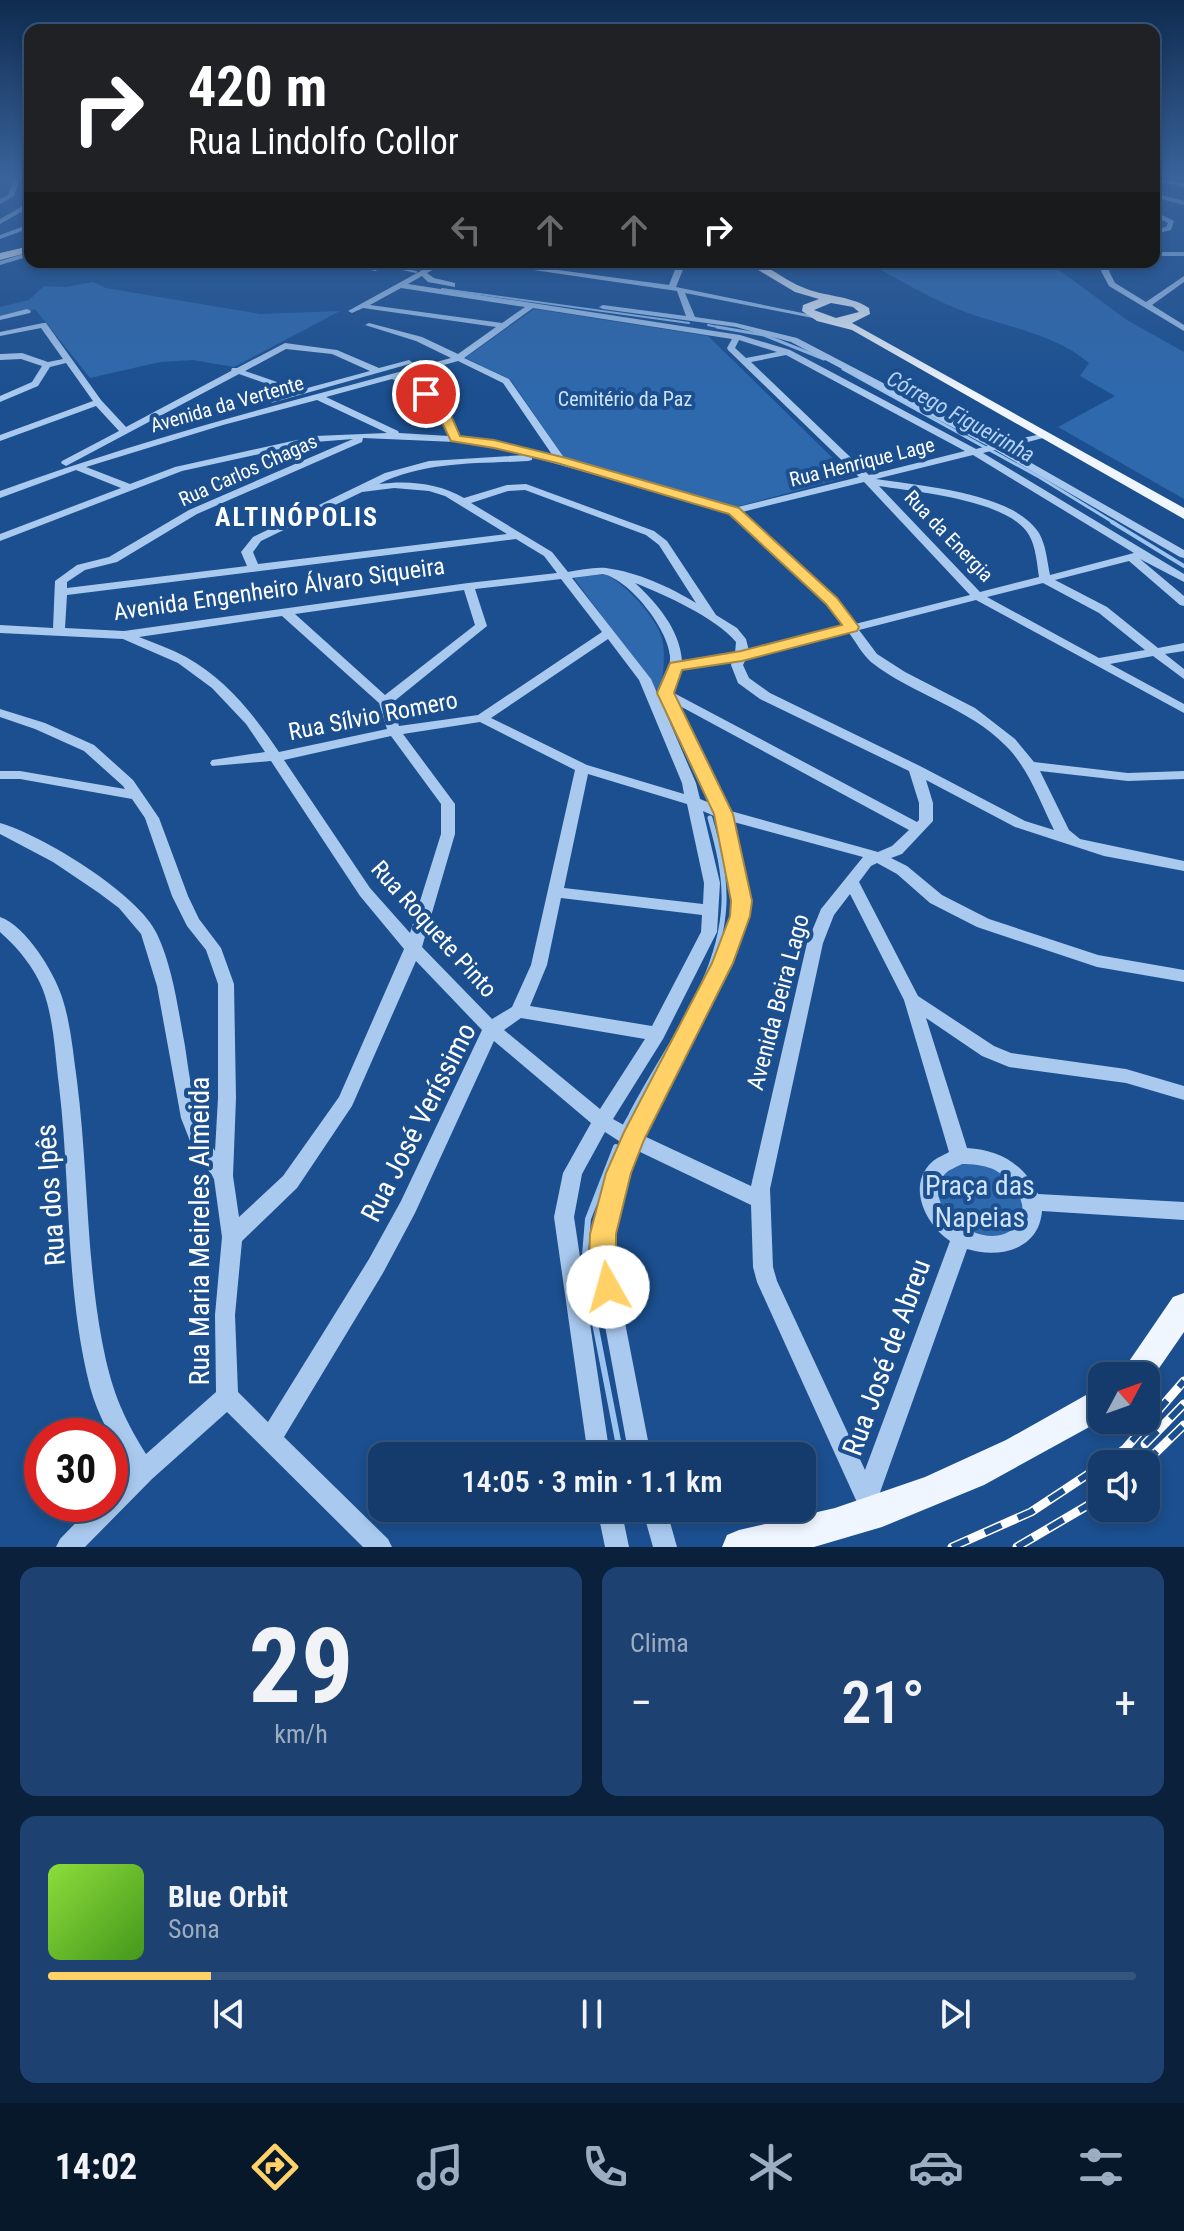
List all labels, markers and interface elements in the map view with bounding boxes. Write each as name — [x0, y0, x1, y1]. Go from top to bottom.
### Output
text: 420 m — [188, 54, 327, 120]
icon: right — [56, 56, 160, 160]
text: Rua Lindolfo Collor — [188, 121, 459, 163]
icon: left — [444, 208, 488, 252]
icon: ahead — [528, 208, 572, 252]
icon: ahead — [612, 208, 656, 252]
icon: right — [696, 208, 740, 252]
pin — [392, 360, 460, 428]
water label: Córrego Figueirinha — [883, 366, 1039, 467]
street label: Avenida da Vertente — [148, 371, 306, 437]
icon: arrive — [404, 372, 448, 416]
park label: Cemitério da Paz — [558, 387, 692, 411]
street label: Rua Carlos Chagas — [175, 429, 321, 511]
street label: Rua Henrique Lage — [787, 432, 937, 492]
street label: Rua da Energia — [900, 485, 998, 587]
district label: ALTINÓPOLIS — [215, 502, 379, 532]
street label: Avenida Engenheiro Álvaro Siqueira — [112, 552, 446, 626]
street label: Rua Sílvio Romero — [286, 686, 460, 746]
street label: Rua Roquete Pinto — [365, 855, 503, 1003]
street label: Avenida Beira Lago — [741, 911, 815, 1093]
street label: Rua José Veríssimo — [354, 1017, 483, 1227]
street label: Rua Maria Meireles Almeida — [183, 1077, 216, 1385]
street label: Rua dos Ipês — [29, 1123, 72, 1267]
park label: Praça das Napeias — [925, 1169, 1035, 1234]
position arrow — [566, 1245, 650, 1329]
street label: Rua José de Abreu — [836, 1255, 937, 1460]
north arrow — [1088, 1362, 1160, 1434]
map controls — [1088, 1362, 1160, 1522]
speed limit sign: 30 — [24, 1418, 128, 1522]
button: sound — [1088, 1450, 1160, 1522]
text: 14:05 · 3 min · 1.1 km — [462, 1464, 723, 1499]
text: 29 — [248, 1606, 354, 1727]
text: Clima — [630, 1628, 689, 1658]
text: 21° — [841, 1667, 925, 1738]
text: − — [630, 1677, 652, 1729]
text: + — [1114, 1677, 1136, 1729]
text: km/h — [274, 1719, 328, 1749]
text: Blue Orbit — [168, 1879, 288, 1914]
text: Sona — [168, 1914, 220, 1944]
icon: previous — [207, 1992, 251, 2036]
icon: pause — [570, 1992, 614, 2036]
icon: next — [933, 1992, 977, 2036]
icon: directions — [247, 2139, 303, 2195]
icon: music — [412, 2139, 468, 2195]
icon: phone — [577, 2139, 633, 2195]
icon: climate — [743, 2139, 799, 2195]
icon: car — [908, 2139, 964, 2195]
icon: filters — [1073, 2139, 1129, 2195]
text: 14:02 — [55, 2146, 137, 2188]

